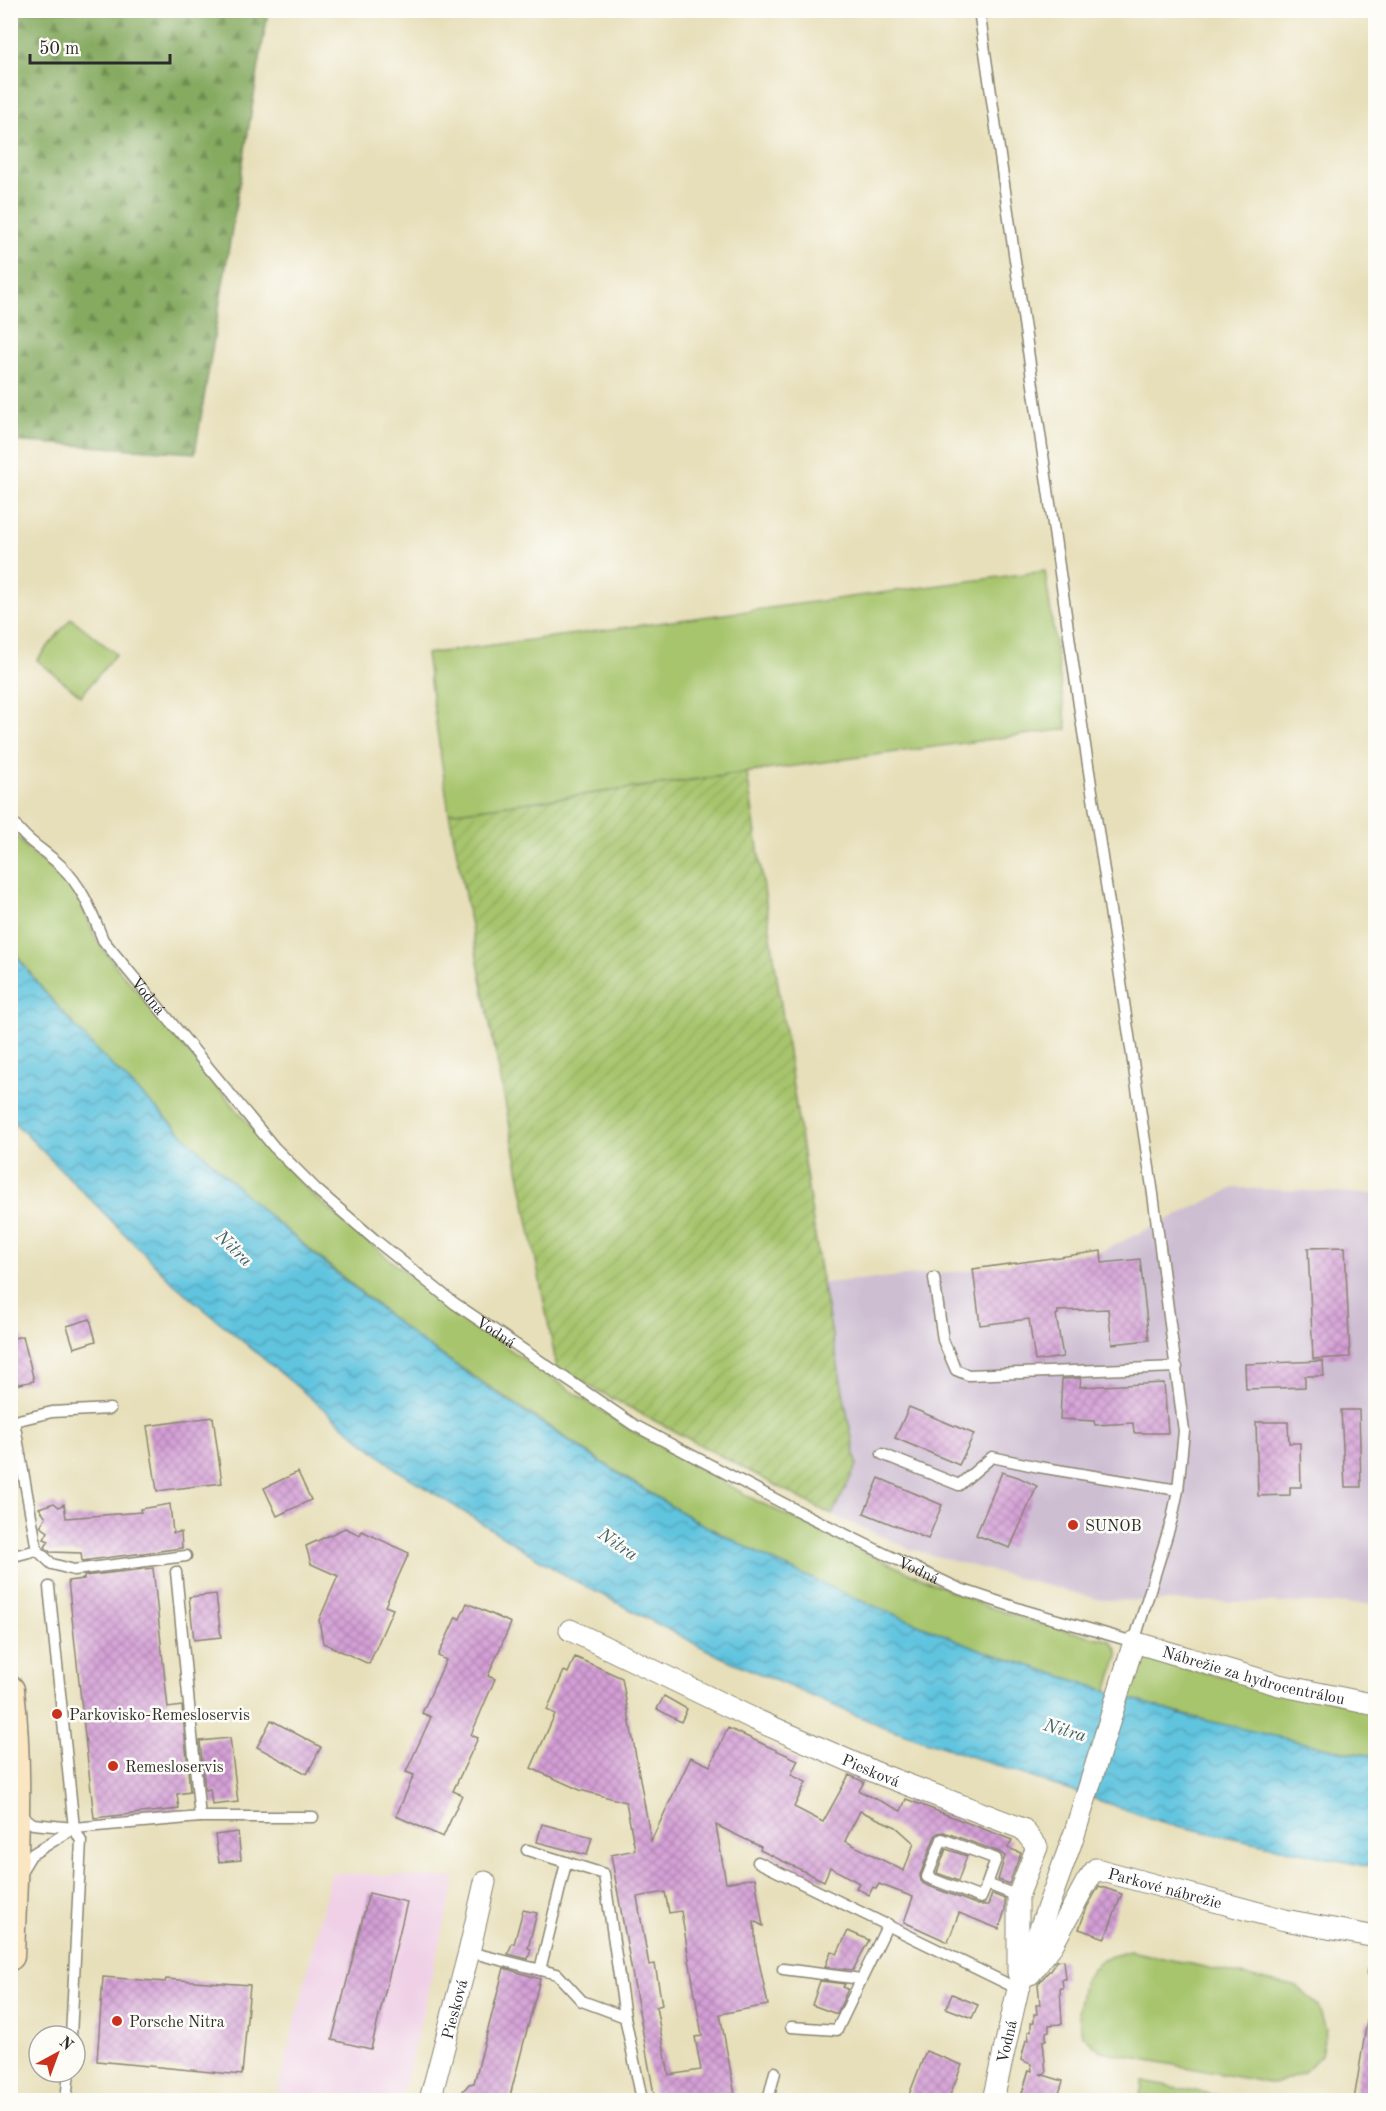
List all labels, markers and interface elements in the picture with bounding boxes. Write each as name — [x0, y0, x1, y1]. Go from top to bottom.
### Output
scale bar — [30, 27, 170, 65]
text: 50 m — [39, 40, 79, 58]
street label: Vodná — [127, 975, 167, 1019]
water label: Nitra — [211, 1226, 255, 1271]
street label: Vodná — [473, 1314, 518, 1352]
marker: SUNOB — [1066, 1518, 1080, 1532]
place label: SUNOB — [1085, 1519, 1142, 1535]
water label: Nitra — [594, 1525, 641, 1565]
street label: Vodná — [895, 1555, 941, 1588]
street label: Nábrežie za hydrocentrálou — [1160, 1645, 1346, 1708]
marker: Parkovisko-Remesloservis — [50, 1707, 64, 1721]
place label: Parkovisko-Remesloservis — [69, 1708, 250, 1724]
water label: Nitra — [1040, 1716, 1088, 1746]
street label: Piesková — [839, 1753, 901, 1791]
marker: Remesloservis — [106, 1759, 120, 1773]
place label: Remesloservis — [125, 1760, 224, 1776]
street label: Parkové nábrežie — [1106, 1867, 1223, 1913]
street label: Piesková — [440, 1978, 471, 2041]
marker: Porsche Nitra — [110, 2014, 124, 2028]
place label: Porsche Nitra — [129, 2015, 225, 2031]
street label: Vodná — [996, 2019, 1021, 2065]
north arrow — [27, 2024, 87, 2084]
text: N — [56, 2034, 76, 2055]

